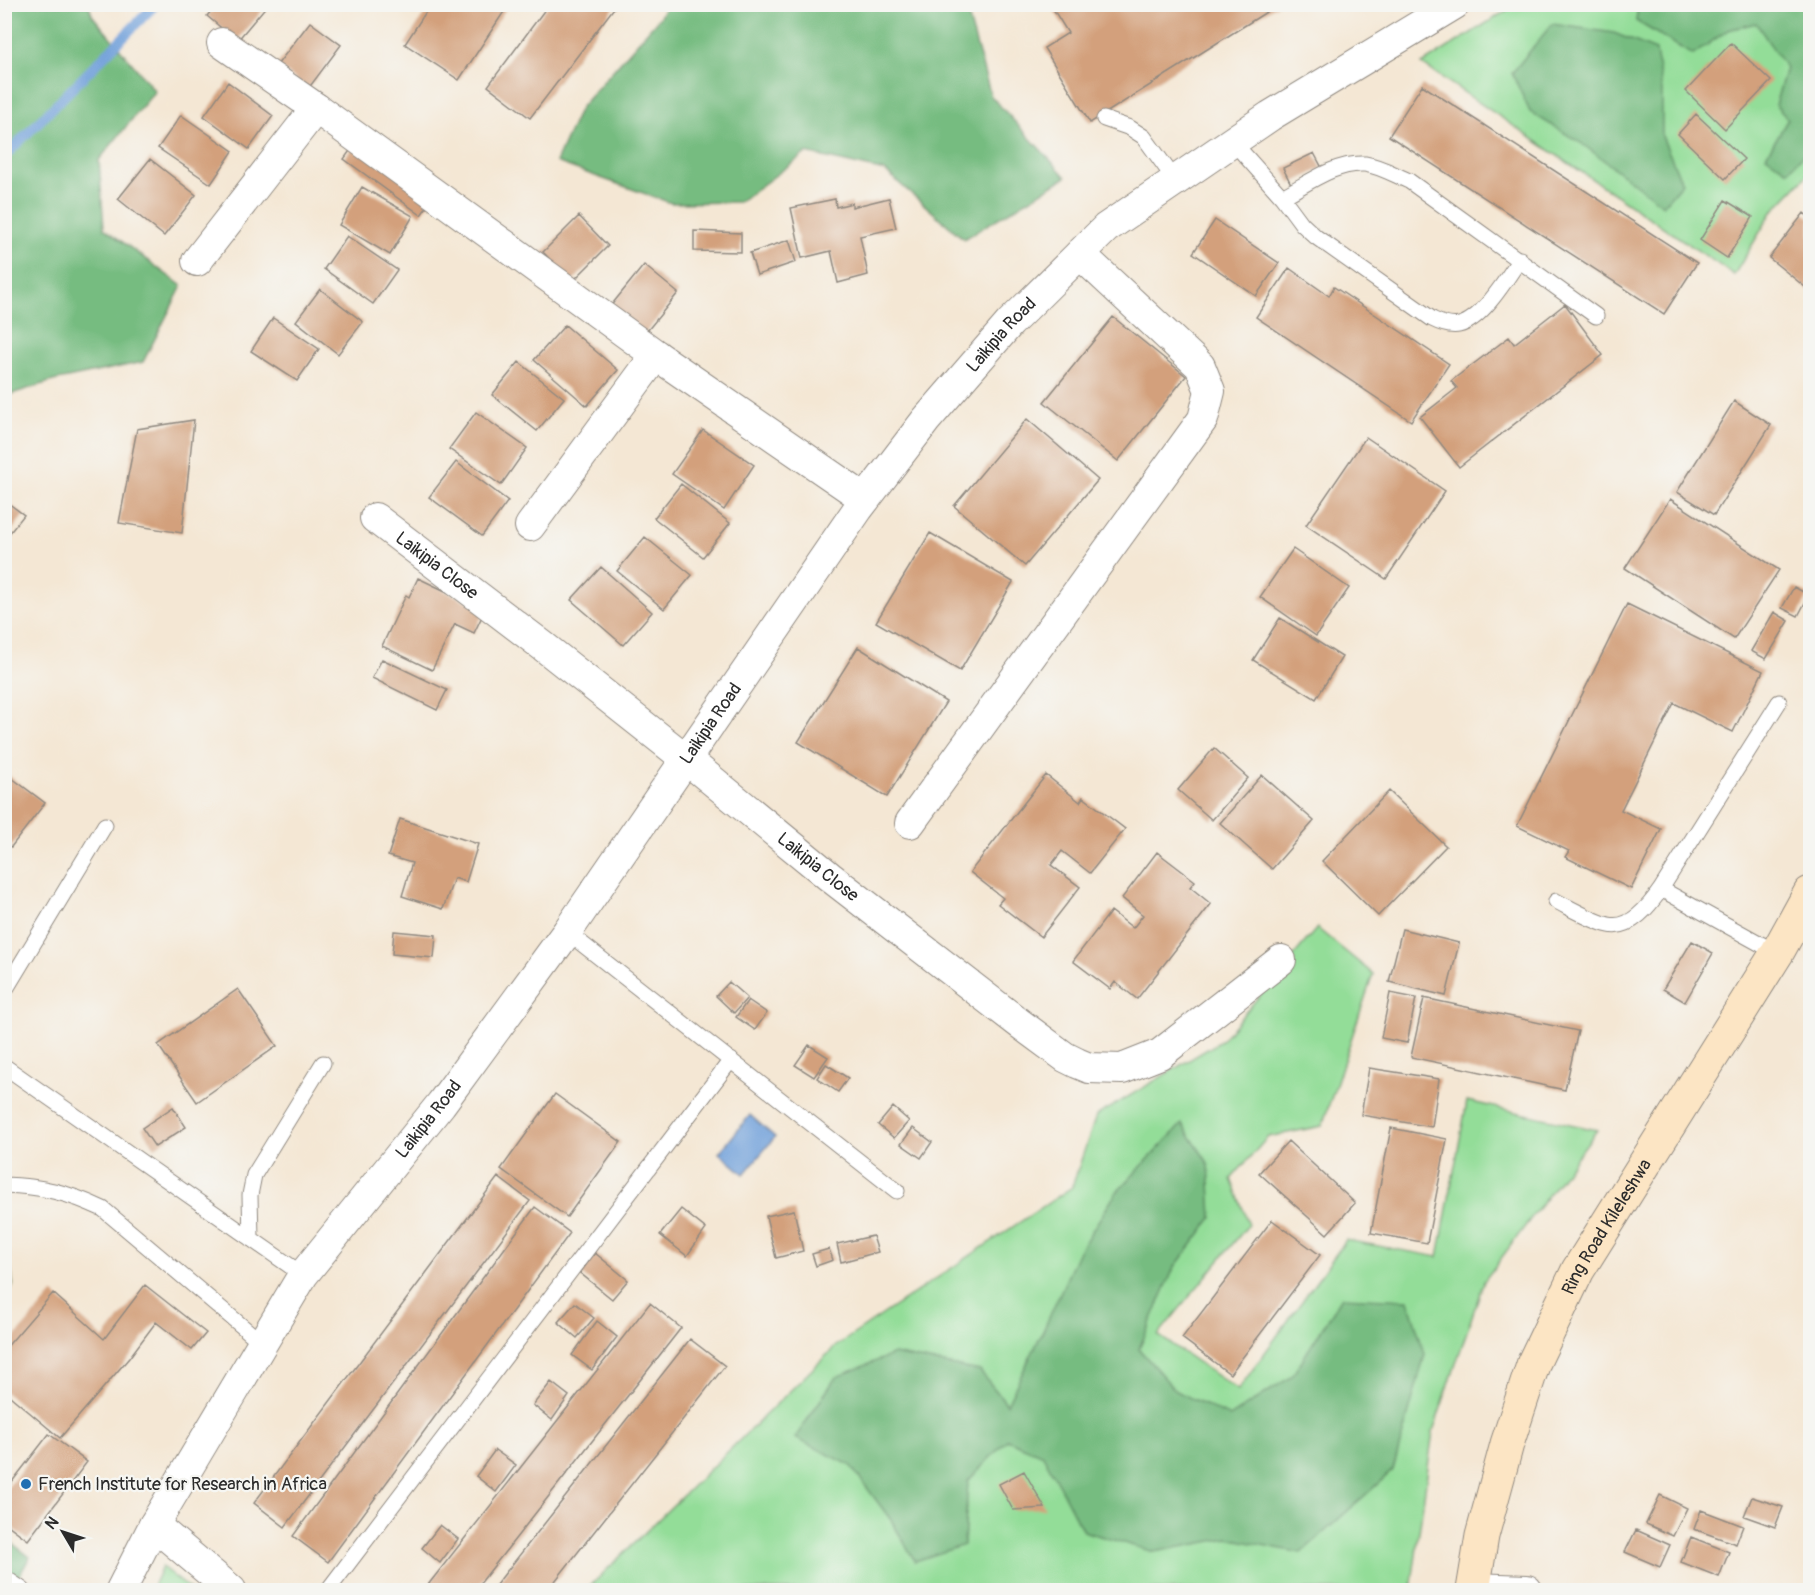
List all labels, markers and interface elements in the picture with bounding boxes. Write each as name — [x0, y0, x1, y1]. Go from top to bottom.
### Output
street label: Laikipia Road — [961, 292, 1041, 377]
street label: Laikipia Close — [391, 526, 483, 604]
street label: Laikipia Road — [674, 678, 747, 769]
street label: Laikipia Close — [773, 827, 864, 907]
street label: Laikipia Road — [390, 1075, 466, 1163]
street label: Ring Road Kileleshwa — [1556, 1154, 1656, 1298]
place label: French Institute for Research in Africa — [38, 1473, 327, 1496]
marker: French Institute for Research in Africa — [19, 1477, 33, 1491]
north arrow — [33, 1502, 93, 1562]
text: N — [41, 1513, 63, 1534]

